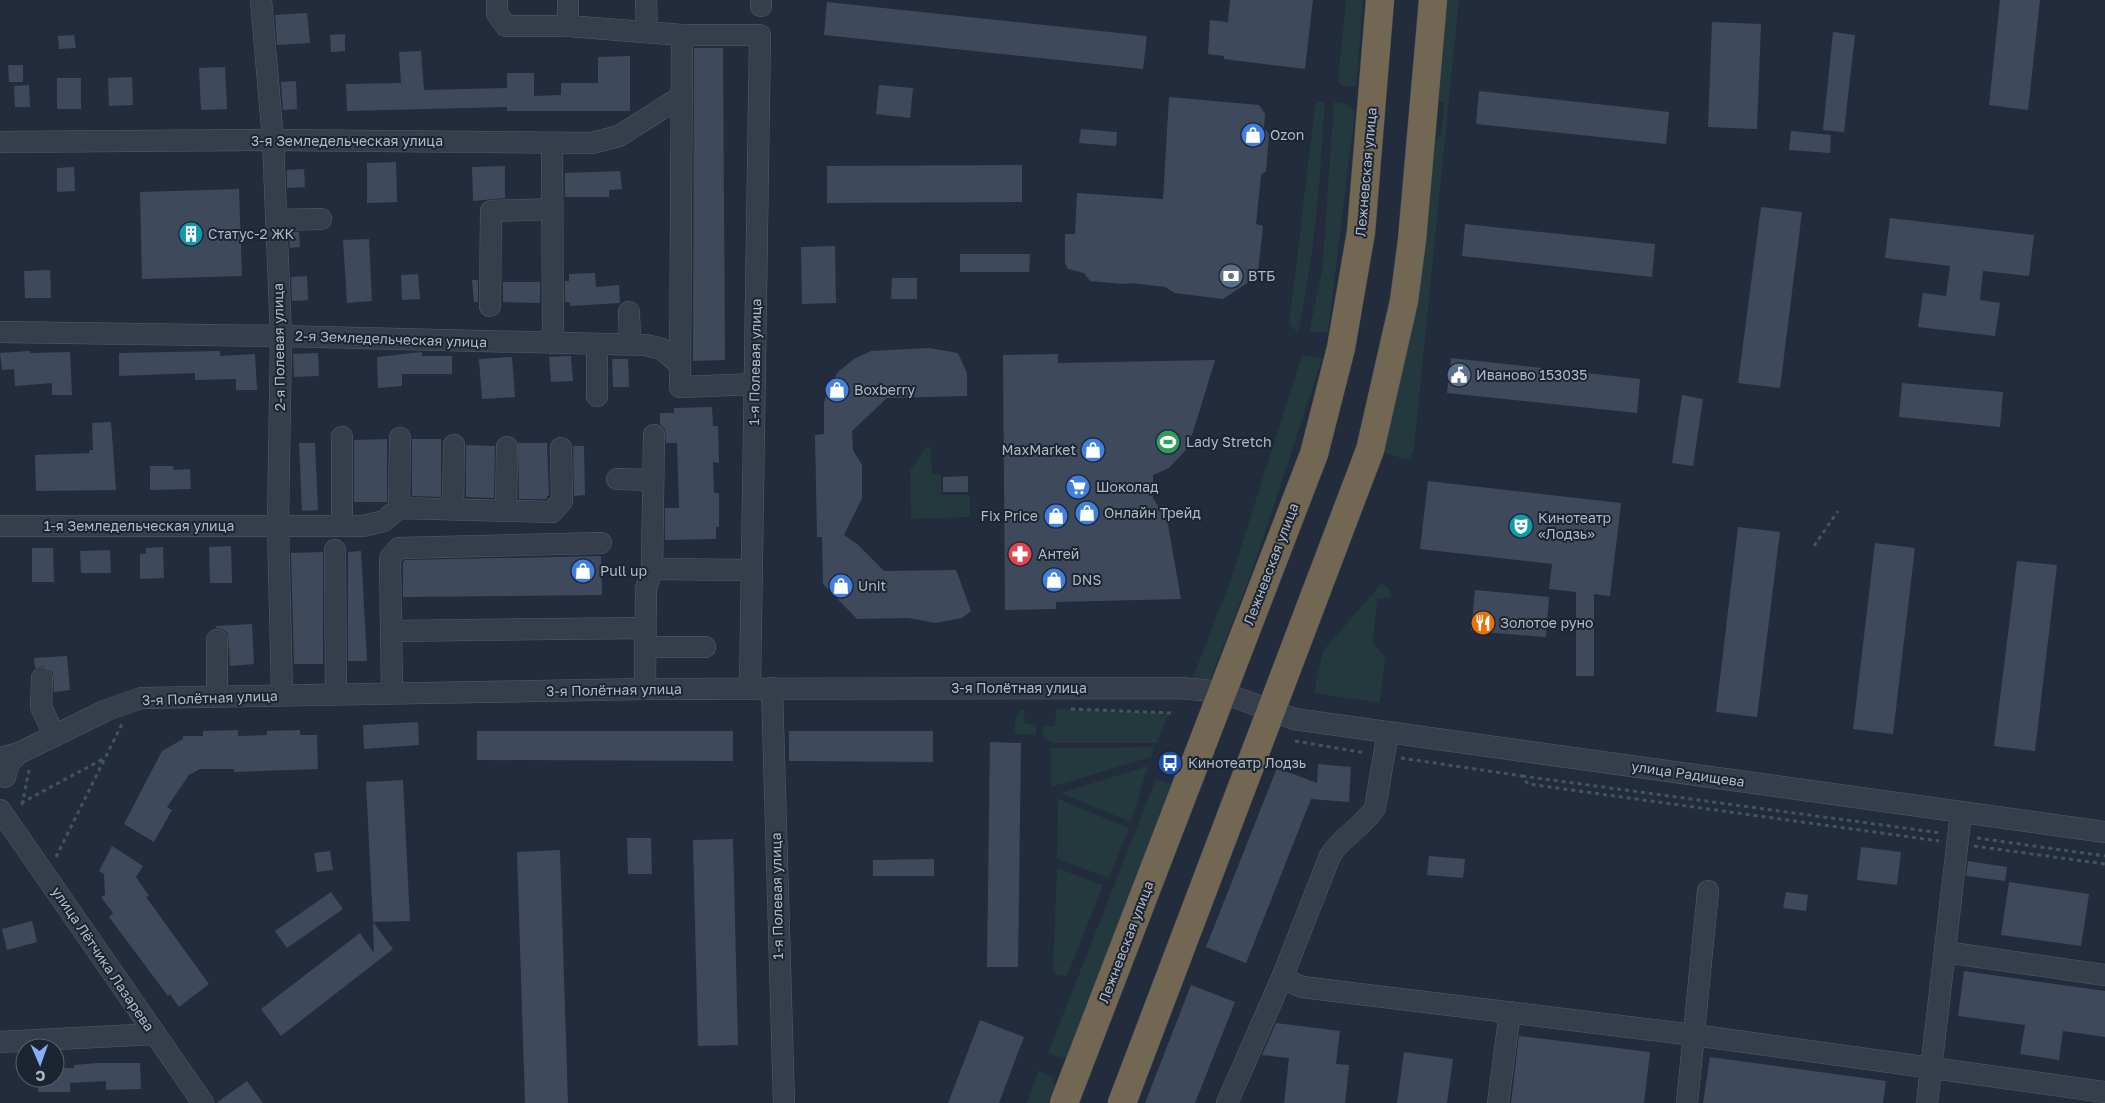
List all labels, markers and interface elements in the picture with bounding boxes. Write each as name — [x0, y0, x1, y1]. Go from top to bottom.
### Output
street label: Лежневская улица — [1351, 107, 1380, 237]
shop icon: Ozon — [1240, 122, 1266, 148]
place label: Ozon — [1270, 126, 1304, 143]
street label: 3-я Земледельческая улица — [251, 132, 443, 149]
building icon: Статус-2 ЖК — [178, 221, 204, 247]
place label: Статус-2 ЖК — [208, 225, 295, 242]
bank icon: ВТБ — [1218, 263, 1244, 289]
place label: ВТБ — [1248, 267, 1275, 284]
street label: 2-я Полевая улица — [269, 283, 288, 411]
street label: 1-я Полевая улица — [745, 298, 764, 426]
street label: 2-я Земледельческая улица — [295, 327, 487, 350]
public building icon: Иваново 153035 — [1446, 362, 1472, 388]
place label: Иваново 153035 — [1476, 366, 1587, 383]
shop icon: Boxberry — [824, 377, 850, 403]
place label: Boxberry — [854, 381, 915, 398]
sports icon: Lady Stretch — [1155, 429, 1181, 455]
place label: Lady Stretch — [1186, 433, 1272, 450]
shop icon: MaxMarket — [1080, 437, 1106, 463]
place label: MaxMarket — [1002, 441, 1076, 458]
supermarket icon: Шоколад — [1065, 474, 1091, 500]
place label: Шоколад — [1096, 478, 1159, 495]
shop icon: Онлайн Трейд — [1074, 500, 1100, 526]
street label: Лежневская улица — [1239, 500, 1302, 627]
shop icon: Fix Price — [1043, 503, 1069, 529]
place label: Онлайн Трейд — [1104, 504, 1201, 521]
place label: Fix Price — [981, 507, 1038, 524]
place label: Кинотеатр «Лодзь» — [1538, 509, 1611, 542]
theatre icon: Кинотеатр «Лодзь» — [1508, 513, 1534, 539]
street label: 1-я Земледельческая улица — [44, 517, 234, 534]
pharmacy icon: Антей — [1007, 541, 1033, 567]
place label: Антей — [1038, 545, 1079, 562]
shop icon: Pull up — [570, 558, 596, 584]
place label: Pull up — [600, 562, 647, 579]
shop icon: DNS — [1041, 567, 1067, 593]
place label: DNS — [1072, 571, 1101, 588]
shop icon: Unit — [828, 573, 854, 599]
place label: Unit — [858, 577, 886, 594]
restaurant icon: Золотое руно — [1470, 610, 1496, 636]
place label: Золотое руно — [1500, 614, 1594, 631]
street label: 3-я Полётная улица — [951, 679, 1087, 696]
street label: 3-я Полётная улица — [546, 680, 682, 699]
street label: 3-я Полётная улица — [142, 687, 278, 708]
bus stop icon: Кинотеатр Лодзь — [1157, 750, 1183, 776]
place label: Кинотеатр Лодзь — [1188, 754, 1306, 771]
street label: улица Радищева — [1630, 757, 1746, 790]
street label: 1-я Полевая улица — [767, 832, 786, 960]
street label: Лежневская улица — [1094, 878, 1157, 1005]
street label: улица Лётчика Лазарева — [49, 883, 158, 1034]
north arrow — [15, 1038, 65, 1088]
text: С — [35, 1068, 46, 1085]

